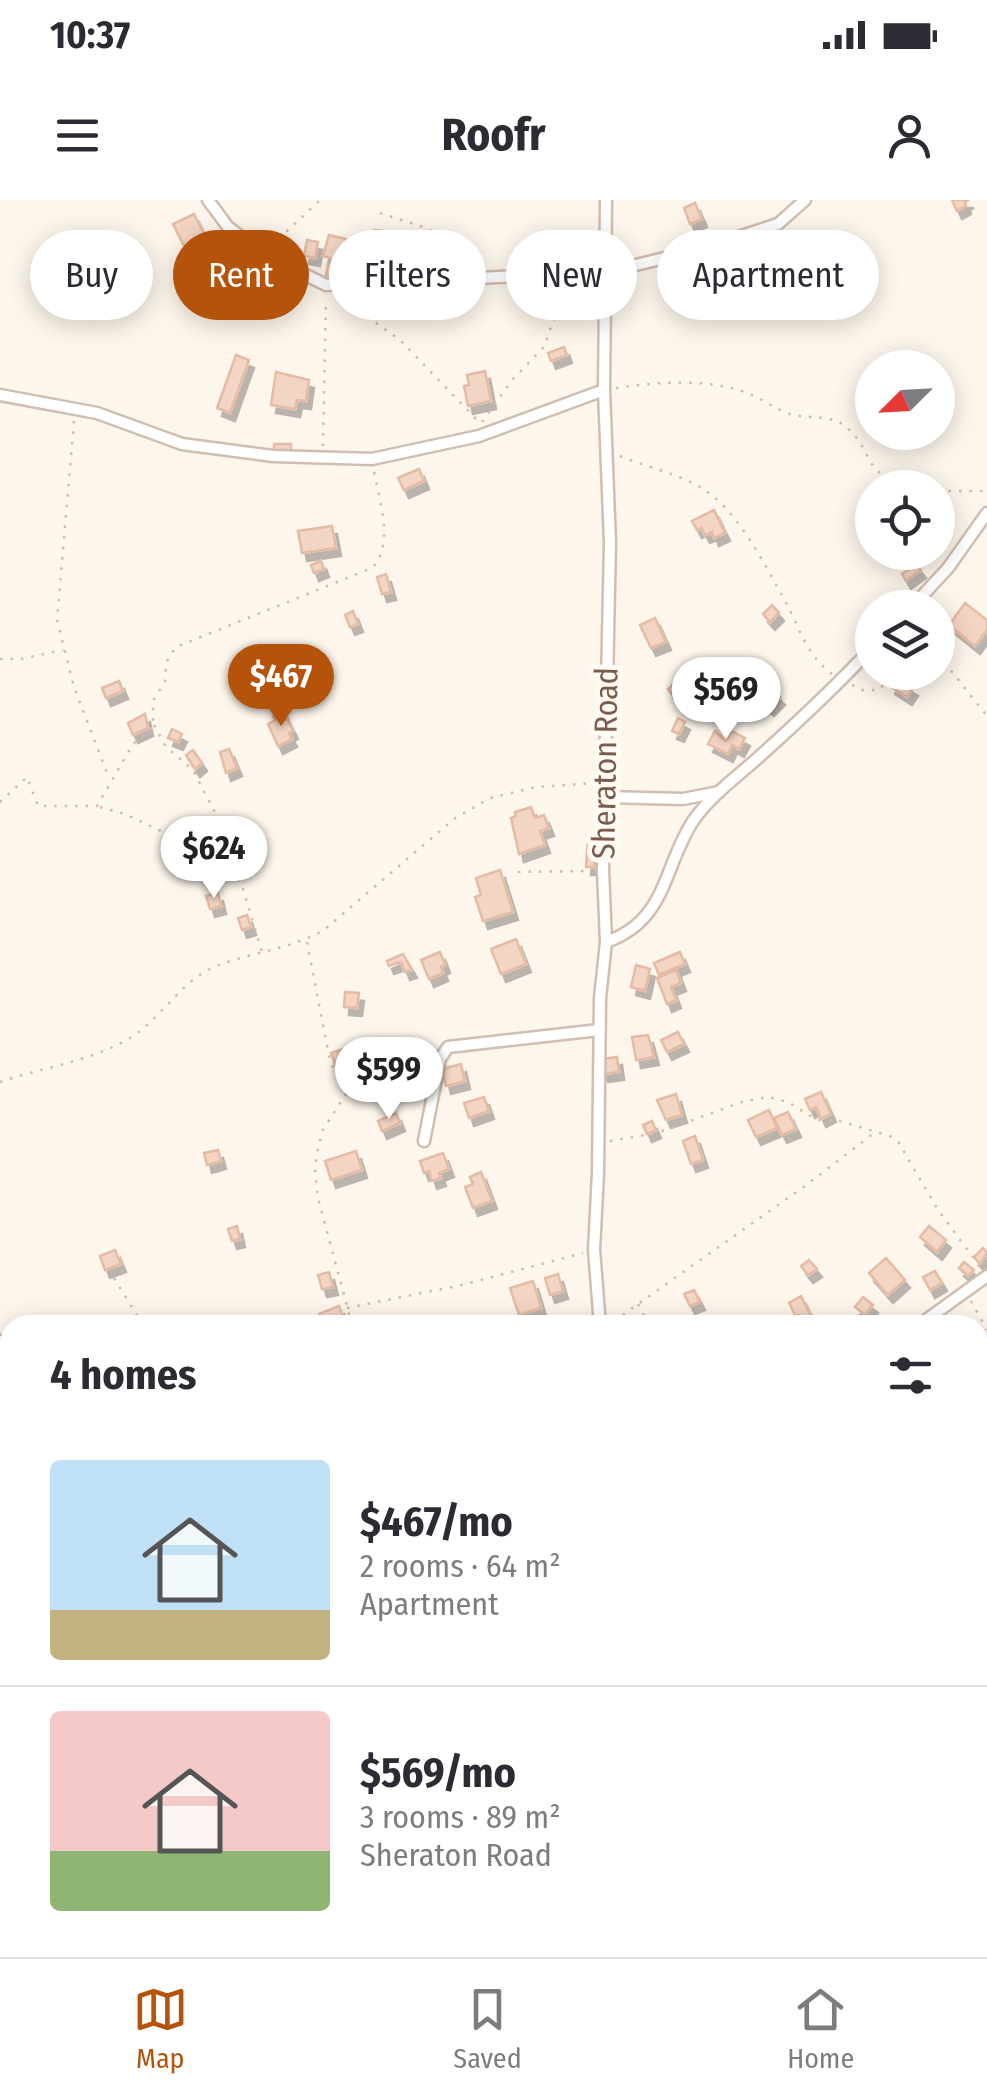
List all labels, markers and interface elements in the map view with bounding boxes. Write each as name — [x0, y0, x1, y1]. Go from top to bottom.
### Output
text: 10:37 — [50, 12, 130, 58]
icon: menu — [50, 108, 105, 163]
text: Roofr — [442, 108, 545, 162]
icon: person — [882, 108, 937, 163]
chip: Buy — [30, 230, 153, 320]
chip: Rent — [173, 230, 309, 320]
chip: Filters — [329, 230, 486, 320]
chip: New — [506, 230, 637, 320]
chip: Apartment — [657, 230, 879, 320]
north arrow — [855, 350, 955, 450]
map controls — [855, 350, 955, 690]
button: locate — [855, 470, 955, 570]
button: layers — [855, 590, 955, 690]
pin: $467 — [222, 644, 340, 729]
text: $467 — [250, 657, 312, 695]
pin: $569 — [667, 657, 785, 742]
street label: Sheraton Road — [584, 667, 626, 859]
text: $569 — [694, 670, 758, 708]
pin: $624 — [155, 816, 273, 901]
text: $624 — [182, 829, 246, 867]
pin: $599 — [330, 1037, 448, 1122]
text: $599 — [357, 1050, 421, 1088]
icon: filters — [883, 1348, 938, 1403]
text: 4 homes — [50, 1350, 197, 1400]
text: $467/mo — [360, 1497, 513, 1547]
icon: home — [130, 1500, 250, 1620]
text: 2 rooms · 64 m² — [360, 1547, 561, 1585]
text: Apartment — [360, 1585, 499, 1623]
text: $569/mo — [360, 1748, 516, 1798]
icon: home — [130, 1751, 250, 1871]
text: 3 rooms · 89 m² — [360, 1798, 561, 1836]
text: Sheraton Road — [360, 1836, 552, 1874]
tab: Map — [133, 1982, 188, 2075]
tab: Saved — [453, 1982, 522, 2075]
tab: Home — [787, 1982, 854, 2075]

